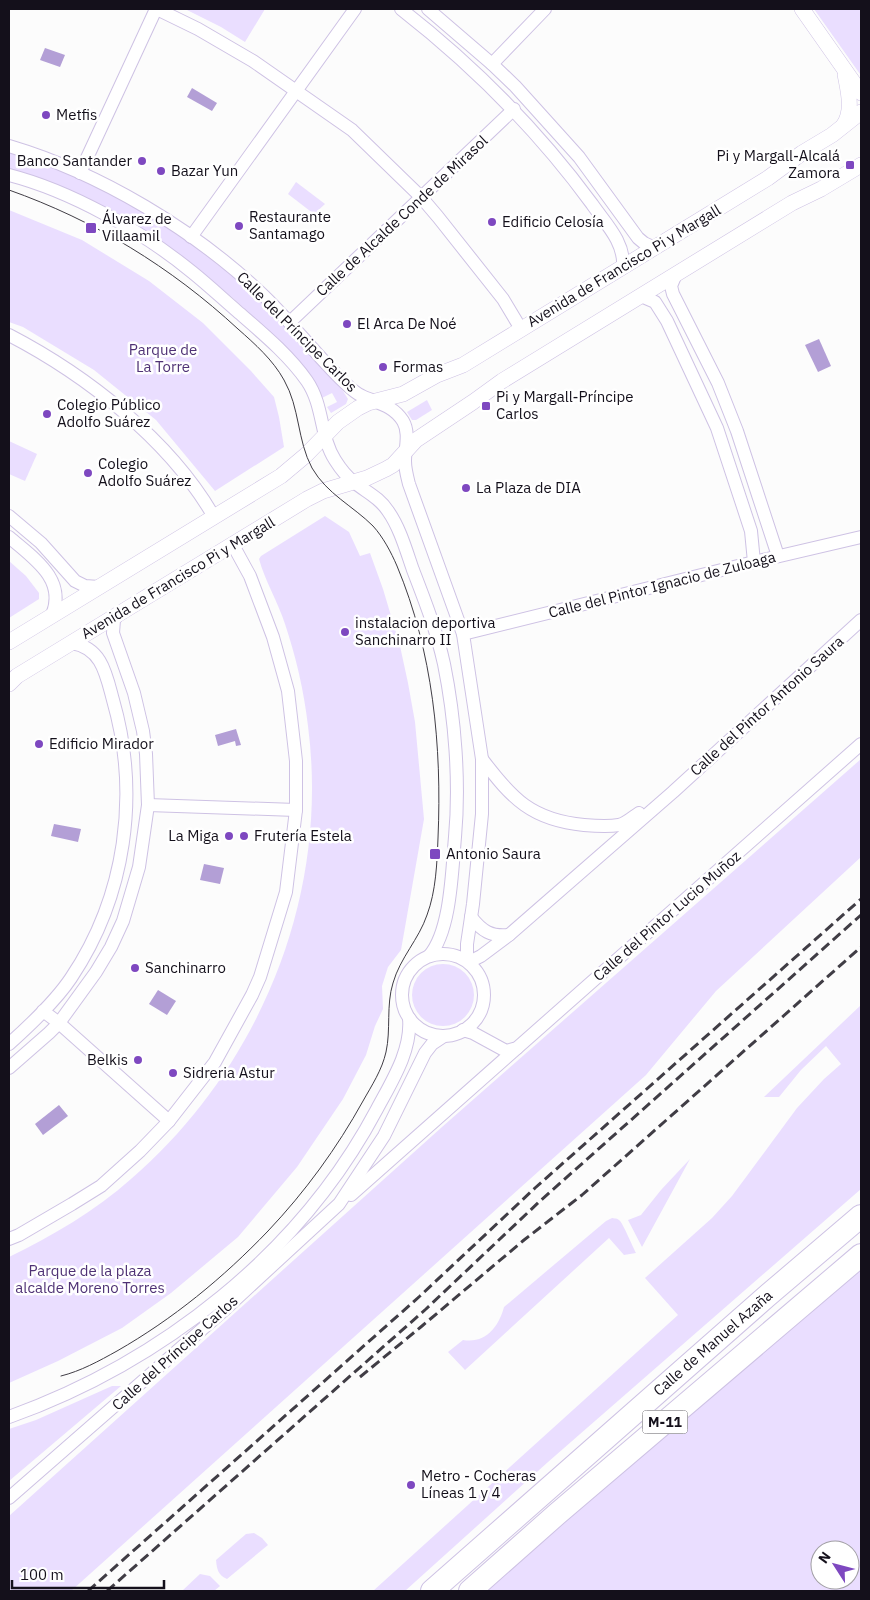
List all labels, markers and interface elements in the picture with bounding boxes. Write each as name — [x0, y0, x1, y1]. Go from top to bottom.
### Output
place label: Metfis — [56, 105, 97, 124]
marker: Metfis — [40, 109, 52, 121]
street label: Calle de Alcalde Conde de Mirasol — [312, 131, 491, 300]
place label: Pi y Margall-Alcalá Zamora — [716, 146, 840, 182]
place label: Banco Santander — [17, 151, 132, 170]
marker: Banco Santander — [136, 155, 148, 167]
marker: Pi y Margall-Alcalá Zamora — [844, 159, 856, 171]
place label: Bazar Yun — [171, 161, 238, 180]
marker: Bazar Yun — [155, 165, 167, 177]
street label: Avenida de Francisco Pi y Margall — [523, 200, 724, 331]
place label: Restaurante Santamago — [249, 207, 331, 243]
place label: Álvarez de Villaamil — [102, 209, 172, 245]
place label: Edificio Celosía — [502, 212, 604, 231]
marker: Edificio Celosía — [486, 216, 498, 228]
marker: Restaurante Santamago — [233, 220, 245, 232]
marker: Álvarez de Villaamil — [84, 221, 98, 235]
street label: Calle del Príncipe Carlos — [233, 267, 362, 396]
place label: El Arca De Noé — [357, 314, 457, 333]
marker: El Arca De Noé — [341, 318, 353, 330]
park label: Parque de La Torre — [129, 340, 197, 376]
place label: Formas — [393, 357, 443, 376]
marker: Formas — [377, 361, 389, 373]
place label: Pi y Margall-Príncipe Carlos — [496, 387, 634, 423]
place label: Colegio Público Adolfo Suárez — [57, 395, 161, 431]
marker: Pi y Margall-Príncipe Carlos — [480, 400, 492, 412]
marker: Colegio Público Adolfo Suárez — [41, 408, 53, 420]
place label: Colegio Adolfo Suárez — [98, 454, 191, 490]
marker: Colegio Adolfo Suárez — [82, 467, 94, 479]
place label: La Plaza de DIA — [476, 478, 581, 497]
marker: La Plaza de DIA — [460, 482, 472, 494]
street label: Avenida de Francisco Pi y Margall — [77, 512, 278, 643]
street label: Calle del Pintor Ignacio de Zuloaga — [546, 547, 777, 622]
place label: instalacion deportiva Sanchinarro II — [355, 613, 495, 649]
marker: instalacion deportiva Sanchinarro II — [339, 626, 351, 638]
street label: Calle del Pintor Antonio Saura — [686, 632, 847, 780]
place label: Edificio Mirador — [49, 734, 154, 753]
marker: Edificio Mirador — [33, 738, 45, 750]
place label: La Miga — [168, 826, 219, 845]
place label: Frutería Estela — [254, 826, 352, 845]
marker: La Miga — [223, 830, 235, 842]
marker: Frutería Estela — [238, 830, 250, 842]
place label: Antonio Saura — [446, 844, 541, 863]
street label: Calle del Pintor Lucio Muñoz — [589, 846, 744, 985]
marker: Antonio Saura — [428, 847, 442, 861]
place label: Sanchinarro — [145, 958, 226, 977]
marker: Sanchinarro — [129, 962, 141, 974]
place label: Belkis — [87, 1050, 128, 1069]
marker: Belkis — [132, 1054, 144, 1066]
place label: Sidreria Astur — [183, 1063, 275, 1082]
marker: Sidreria Astur — [167, 1067, 179, 1079]
park label: Parque de la plaza alcalde Moreno Torres — [15, 1261, 165, 1297]
street label: Calle de Manuel Azaña — [649, 1286, 776, 1400]
street label: Calle del Príncipe Carlos — [108, 1291, 242, 1414]
road number: M-11 — [642, 1410, 688, 1434]
place label: Metro - Cocheras Líneas 1 y 4 — [421, 1466, 536, 1502]
marker: Metro - Cocheras Líneas 1 y 4 — [405, 1479, 417, 1491]
north arrow — [810, 1540, 860, 1590]
text: N — [814, 1548, 835, 1567]
scale bar — [12, 1558, 165, 1590]
text: 100 m — [20, 1565, 64, 1584]

